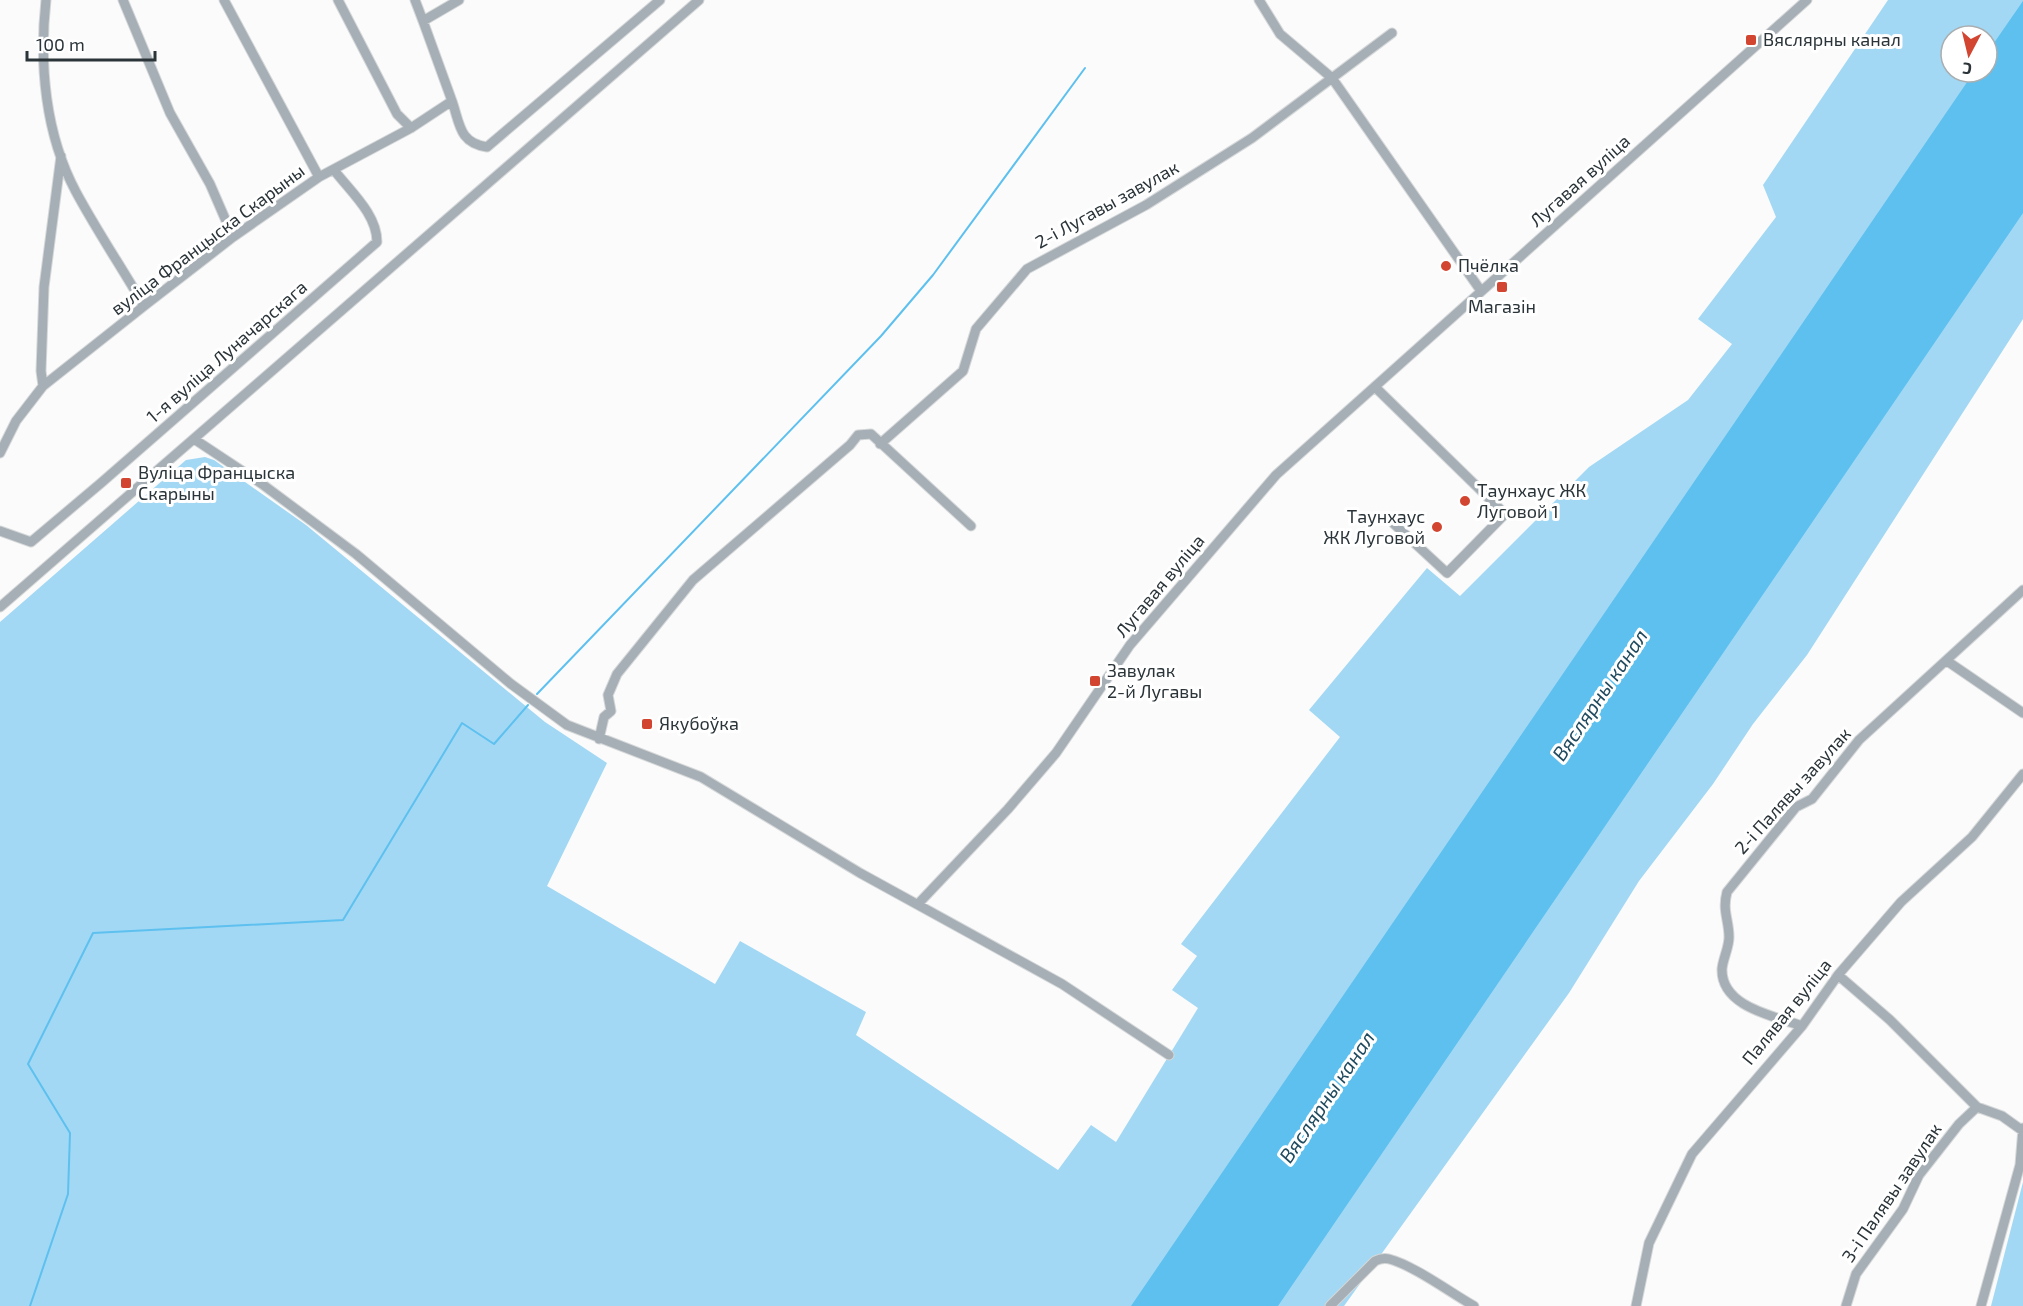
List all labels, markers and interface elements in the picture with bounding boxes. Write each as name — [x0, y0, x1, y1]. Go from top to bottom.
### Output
scale bar — [27, 24, 154, 62]
north arrow — [1939, 24, 1999, 84]
place label: Вяслярны канал — [1763, 28, 1901, 50]
text: 100 m — [36, 33, 85, 55]
marker: Вяслярны канал — [1744, 33, 1758, 47]
text: С — [1961, 59, 1973, 79]
street label: Лугавая вуліца — [1525, 129, 1634, 231]
street label: 2-і Лугавы завулак — [1031, 155, 1182, 253]
street label: вуліца Францыска Скарыны — [106, 159, 309, 319]
place label: Пчёлка — [1458, 254, 1519, 276]
marker: Пчёлка — [1439, 259, 1453, 273]
street label: 1-я вуліца Луначарскага — [142, 276, 311, 427]
marker: Магазін — [1495, 280, 1509, 294]
place label: Магазін — [1468, 295, 1536, 317]
place label: Вуліца Францыска Скарыны — [138, 461, 295, 504]
marker: Вуліца Францыска Скарыны — [119, 476, 133, 490]
place label: Таунхаус ЖК Луговой 1 — [1477, 479, 1587, 522]
marker: Таунхаус ЖК Луговой 1 — [1458, 494, 1472, 508]
place label: Таунхаус ЖК Луговой — [1323, 505, 1425, 548]
marker: Таунхаус ЖК Луговой — [1430, 520, 1444, 534]
street label: Лугавая вуліца — [1110, 530, 1209, 641]
water label: Вяслярны канал — [1546, 624, 1652, 765]
place label: Завулак 2-й Лугавы — [1107, 659, 1202, 702]
marker: Завулак 2-й Лугавы — [1088, 674, 1102, 688]
place label: Якубоўка — [659, 712, 739, 734]
marker: Якубоўка — [640, 717, 654, 731]
street label: 2-і Палявы завулак — [1730, 722, 1855, 858]
street label: Палявая вуліца — [1737, 954, 1836, 1069]
water label: Вяслярны канал — [1273, 1026, 1379, 1167]
street label: 3-і Палявы завулак — [1837, 1119, 1946, 1266]

